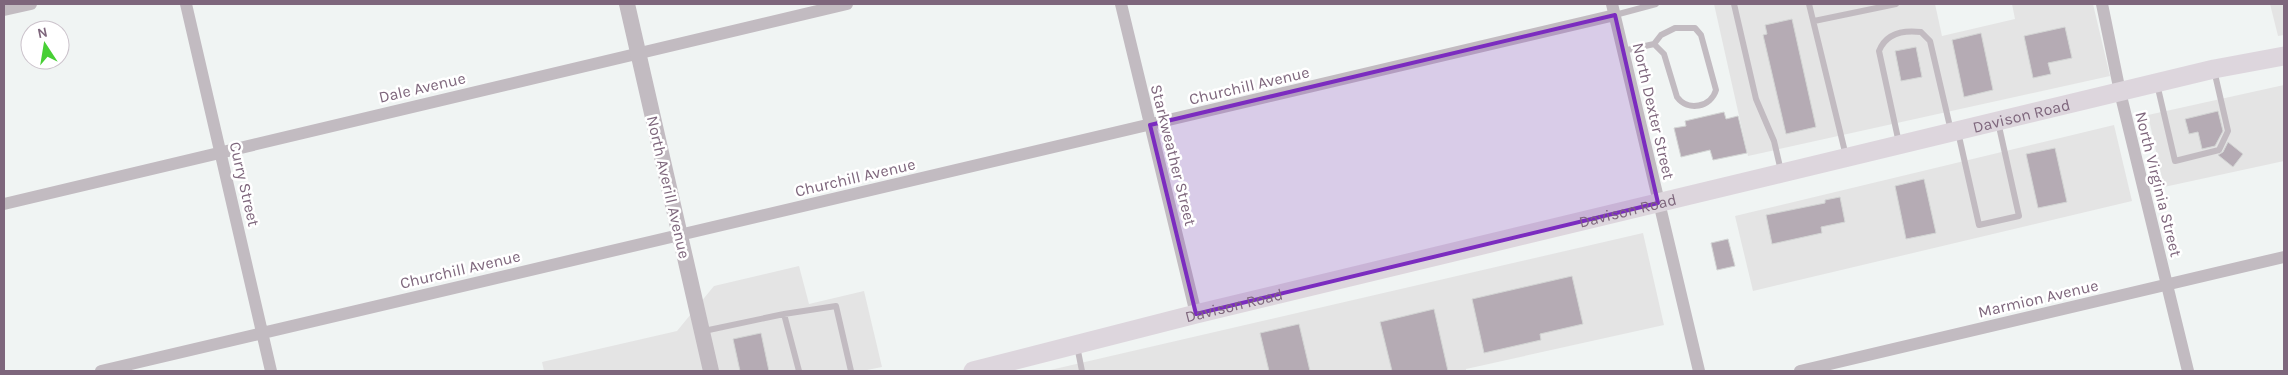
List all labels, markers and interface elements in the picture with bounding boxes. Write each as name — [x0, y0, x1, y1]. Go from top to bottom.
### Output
north arrow — [20, 20, 70, 70]
text: N — [36, 23, 49, 42]
street label: North Dexter Street — [1629, 41, 1678, 181]
street label: Churchill Avenue — [1187, 62, 1311, 109]
street label: Dale Avenue — [377, 68, 467, 107]
street label: Starkweather Street — [1147, 82, 1200, 228]
street label: Davison Road — [1971, 95, 2072, 137]
street label: North Virginia Street — [2131, 110, 2186, 259]
street label: North Averill Avenue — [643, 114, 694, 260]
street label: Curry Street — [226, 140, 263, 228]
street label: Churchill Avenue — [793, 154, 917, 201]
street label: Davison Road — [1577, 190, 1678, 232]
street label: Churchill Avenue — [398, 246, 522, 293]
street label: Marmion Avenue — [1976, 275, 2100, 322]
street label: Davison Road — [1183, 284, 1285, 326]

